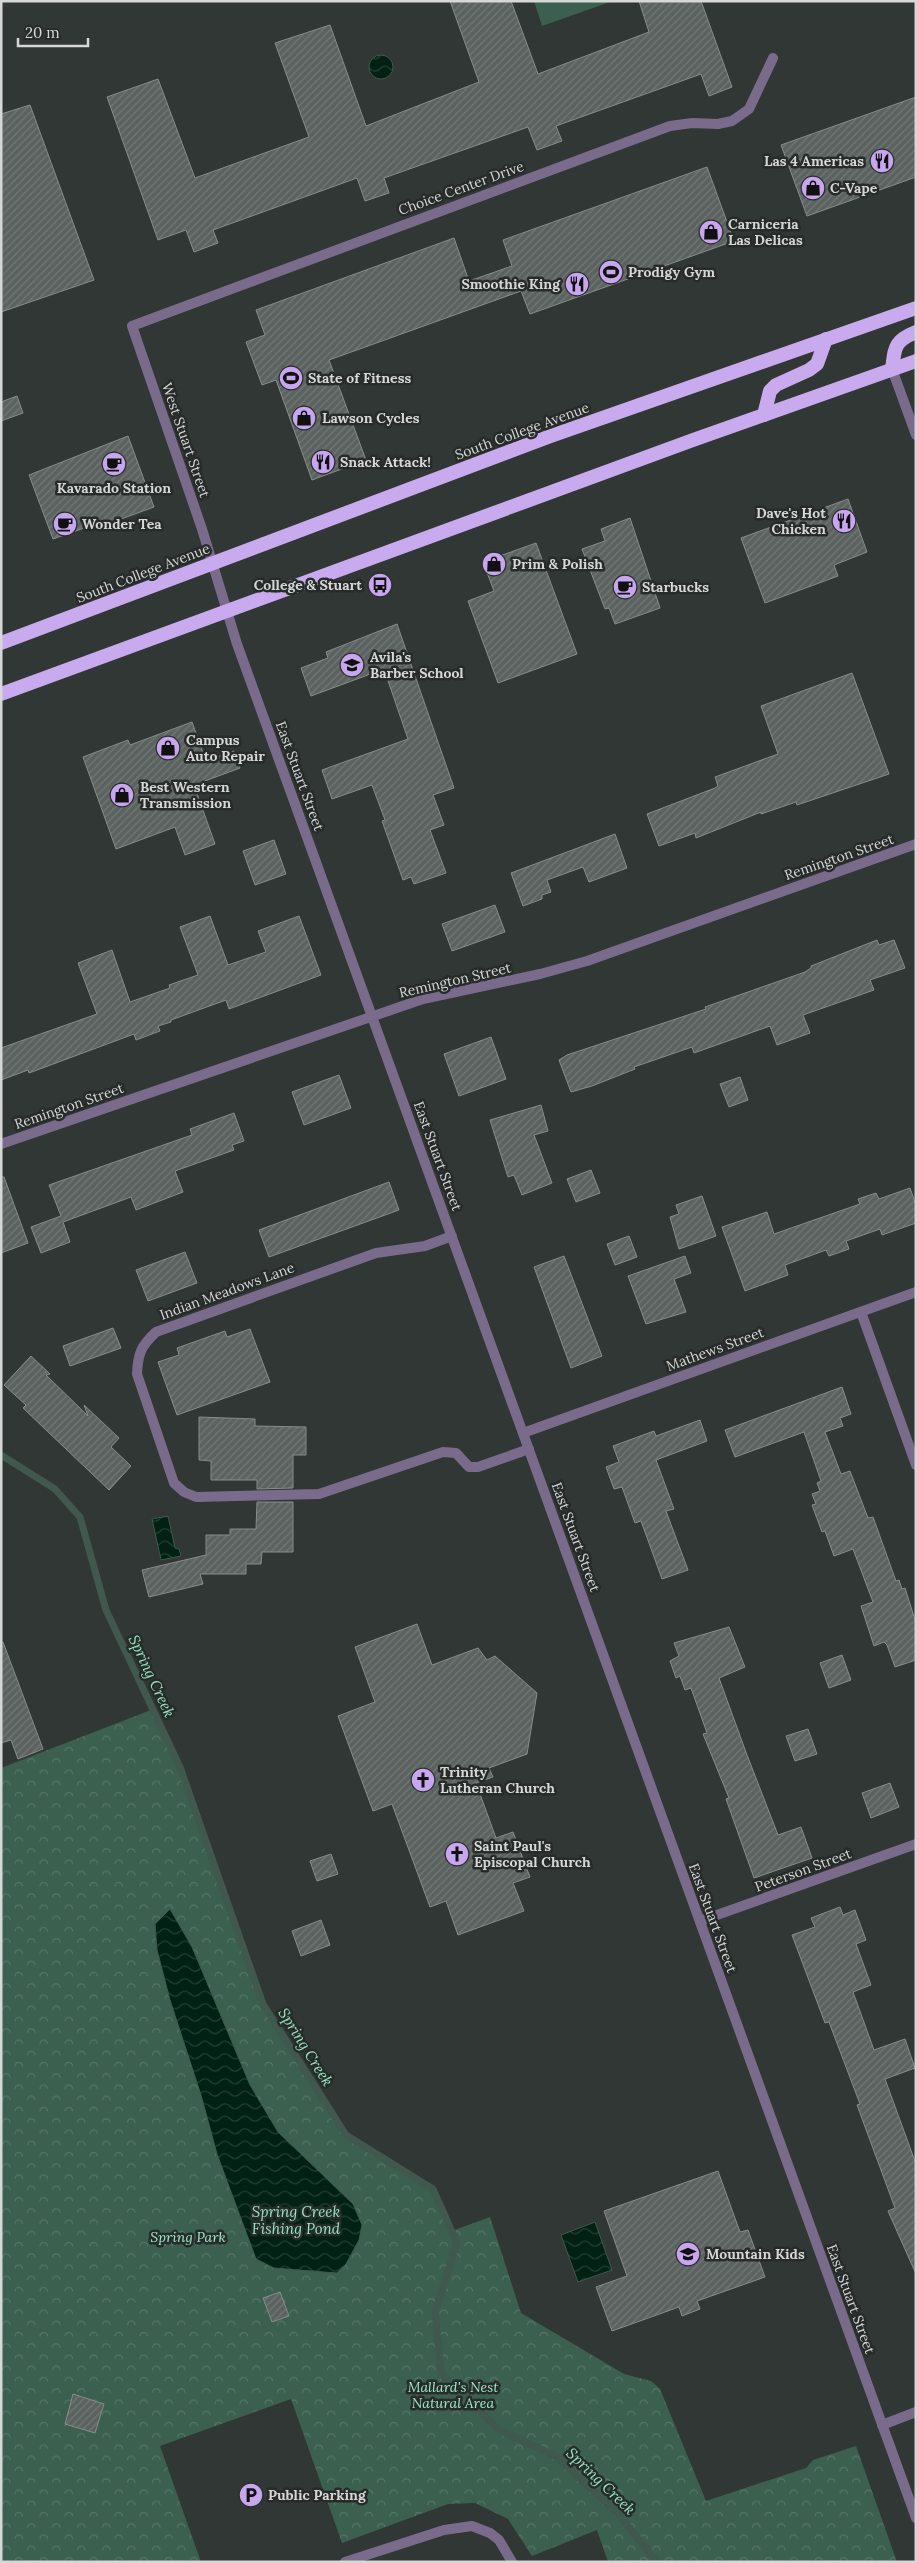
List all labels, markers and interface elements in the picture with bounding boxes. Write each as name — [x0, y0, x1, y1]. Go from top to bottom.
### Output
scale bar — [18, 15, 88, 47]
text: 20 m — [25, 23, 60, 42]
restaurant icon: Las 4 Americas — [869, 148, 895, 174]
place label: Las 4 Americas — [764, 152, 864, 170]
street label: Choice Center Drive — [396, 157, 527, 219]
shop icon: C-Vape — [800, 175, 826, 201]
place label: C-Vape — [830, 179, 878, 197]
place label: Carniceria Las Delicas — [728, 215, 803, 249]
shop icon: Carniceria Las Delicas — [698, 219, 724, 245]
sports icon: Prodigy Gym — [598, 259, 624, 285]
place label: Prodigy Gym — [628, 263, 715, 281]
restaurant icon: Smoothie King — [564, 271, 590, 297]
place label: Smoothie King — [461, 275, 561, 293]
sports icon: State of Fitness — [278, 365, 304, 391]
place label: State of Fitness — [308, 369, 411, 387]
street label: West Stuart Street — [158, 380, 214, 500]
street label: South College Avenue — [452, 398, 592, 464]
shop icon: Lawson Cycles — [291, 405, 317, 431]
place label: Lawson Cycles — [322, 409, 420, 427]
restaurant icon: Snack Attack! — [310, 449, 336, 475]
cafe icon: Kavarado Station — [101, 451, 127, 477]
place label: Snack Attack! — [340, 453, 431, 471]
place label: Kavarado Station — [57, 479, 171, 497]
place label: Dave's Hot Chicken — [756, 504, 826, 538]
restaurant icon: Dave's Hot Chicken — [831, 508, 857, 534]
cafe icon: Wonder Tea — [52, 511, 78, 537]
place label: Wonder Tea — [82, 515, 162, 533]
street label: South College Avenue — [74, 539, 213, 607]
shop icon: Prim & Polish — [481, 551, 507, 577]
place label: Prim & Polish — [512, 555, 603, 573]
bus stop icon: College & Stuart — [367, 572, 393, 598]
cafe icon: Starbucks — [612, 574, 638, 600]
place label: College & Stuart — [254, 576, 362, 594]
place label: Starbucks — [642, 578, 709, 596]
place label: Avila's Barber School — [370, 648, 464, 682]
school or university icon: Avila's Barber School — [339, 652, 365, 678]
street label: East Stuart Street — [272, 719, 328, 834]
place label: Campus Auto Repair — [186, 731, 265, 765]
shop icon: Campus Auto Repair — [155, 735, 181, 761]
place label: Best Western Transmission — [140, 778, 231, 812]
shop icon: Best Western Transmission — [109, 782, 135, 808]
street label: Remington Street — [782, 830, 897, 884]
street label: Remington Street — [397, 958, 513, 1002]
street label: Remington Street — [12, 1079, 127, 1133]
street label: East Stuart Street — [410, 1099, 466, 1214]
street label: Indian Meadows Lane — [157, 1258, 297, 1324]
street label: Mathews Street — [664, 1323, 767, 1375]
street label: East Stuart Street — [548, 1480, 604, 1595]
water label: Spring Creek — [125, 1632, 179, 1720]
place label: Trinity Lutheran Church — [440, 1763, 555, 1797]
church icon: Trinity Lutheran Church — [410, 1767, 436, 1793]
place label: Saint Paul's Episcopal Church — [474, 1837, 591, 1871]
church icon: Saint Paul's Episcopal Church — [444, 1841, 470, 1867]
street label: Peterson Street — [752, 1844, 854, 1896]
street label: East Stuart Street — [685, 1861, 741, 1976]
water label: Spring Creek — [274, 2004, 338, 2090]
water label: Spring Creek Fishing Pond — [252, 2202, 341, 2238]
park label: Spring Park — [150, 2228, 226, 2246]
school or university icon: Mountain Kids — [675, 2241, 701, 2267]
street label: East Stuart Street — [823, 2242, 879, 2357]
place label: Mountain Kids — [706, 2245, 805, 2263]
park label: Mallard's Nest Natural Area — [408, 2378, 499, 2412]
water label: Spring Creek — [563, 2443, 640, 2519]
parking icon: Public Parking — [238, 2482, 264, 2508]
place label: Public Parking — [268, 2486, 367, 2504]

